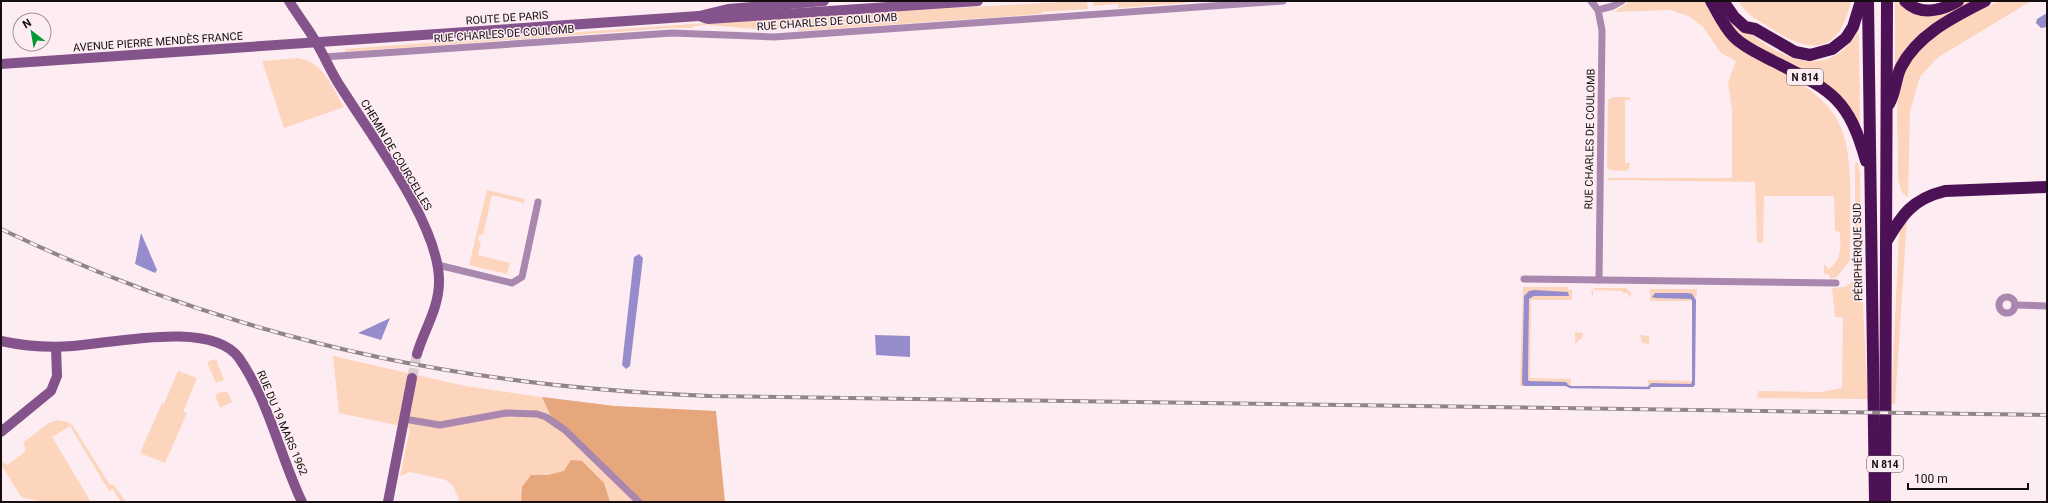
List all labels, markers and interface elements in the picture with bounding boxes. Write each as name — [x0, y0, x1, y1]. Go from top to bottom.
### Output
street label: ROUTE DE PARIS — [465, 9, 549, 27]
street label: RUE CHARLES DE COULOMB — [756, 11, 898, 33]
north arrow — [12, 12, 52, 52]
text: N — [20, 16, 34, 31]
street label: RUE CHARLES DE COULOMB — [433, 23, 575, 45]
street label: AVENUE PIERRE MENDÈS FRANCE — [73, 30, 243, 54]
street label: RUE CHARLES DE COULOMB — [1582, 68, 1598, 210]
road number: N 814 — [1787, 69, 1823, 85]
street label: CHEMIN DE COURCELLES — [358, 97, 435, 213]
street label: PÉRIPHÉRIQUE SUD — [1851, 203, 1865, 301]
street label: RUE DU 19 MARS 1962 — [254, 369, 310, 477]
road number: N 814 — [1867, 456, 1903, 472]
scale bar — [1908, 465, 2028, 491]
text: 100 m — [1914, 472, 1948, 486]

